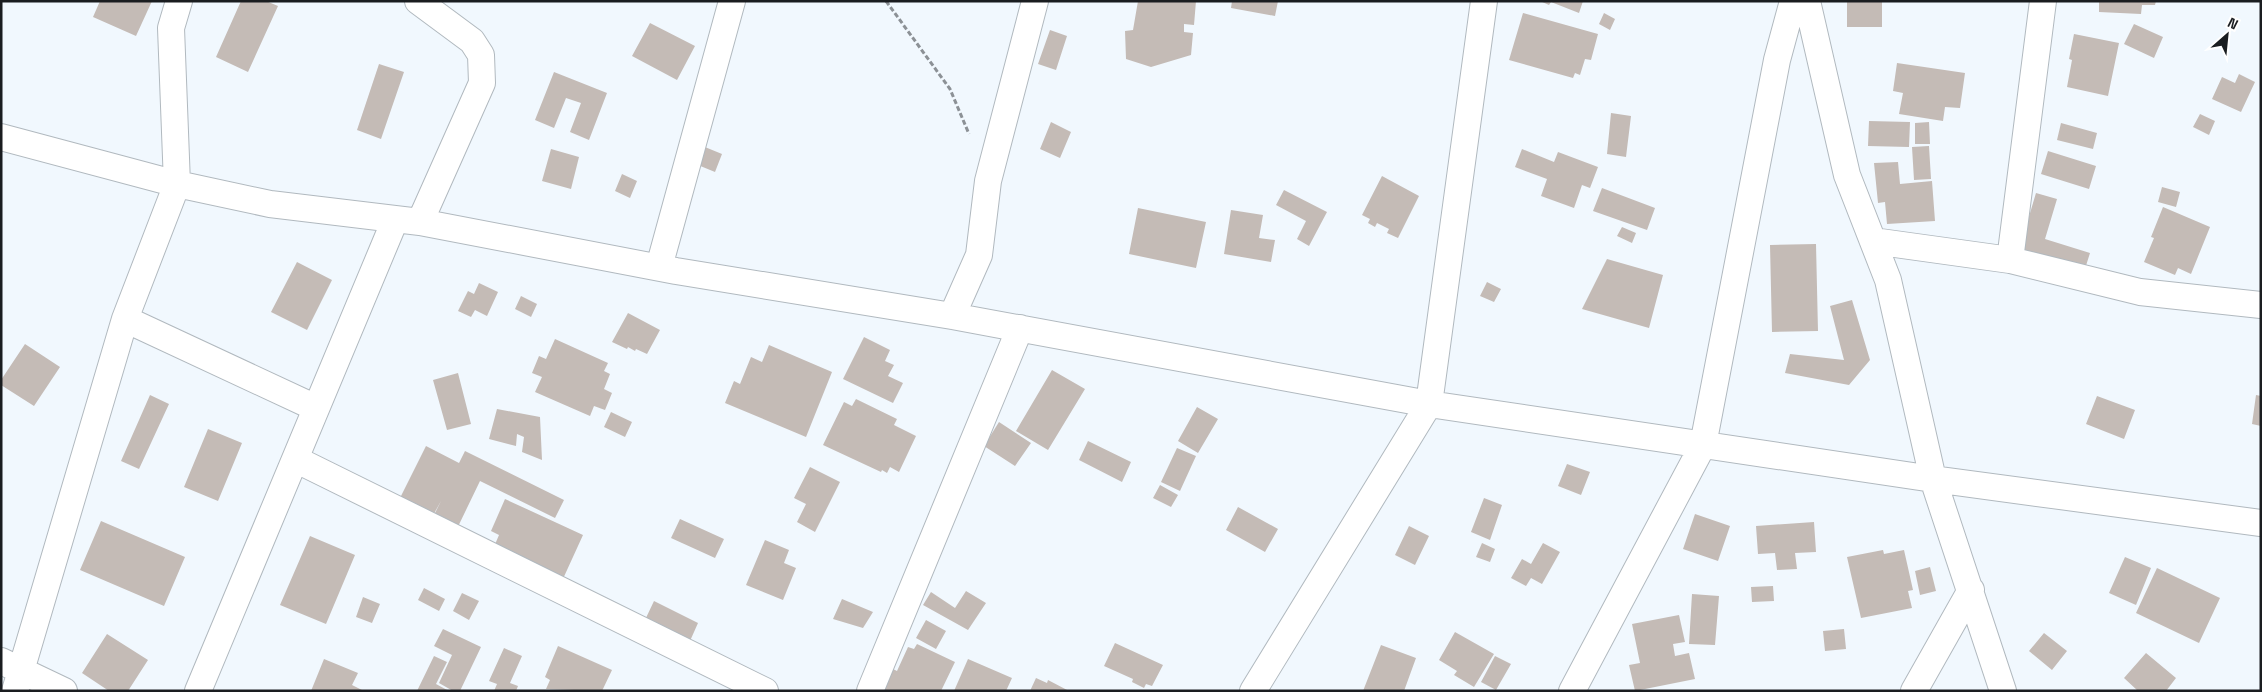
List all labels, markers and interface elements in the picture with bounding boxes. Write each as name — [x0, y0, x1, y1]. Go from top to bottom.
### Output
north arrow — [2202, 10, 2252, 60]
text: N — [2225, 13, 2241, 34]

